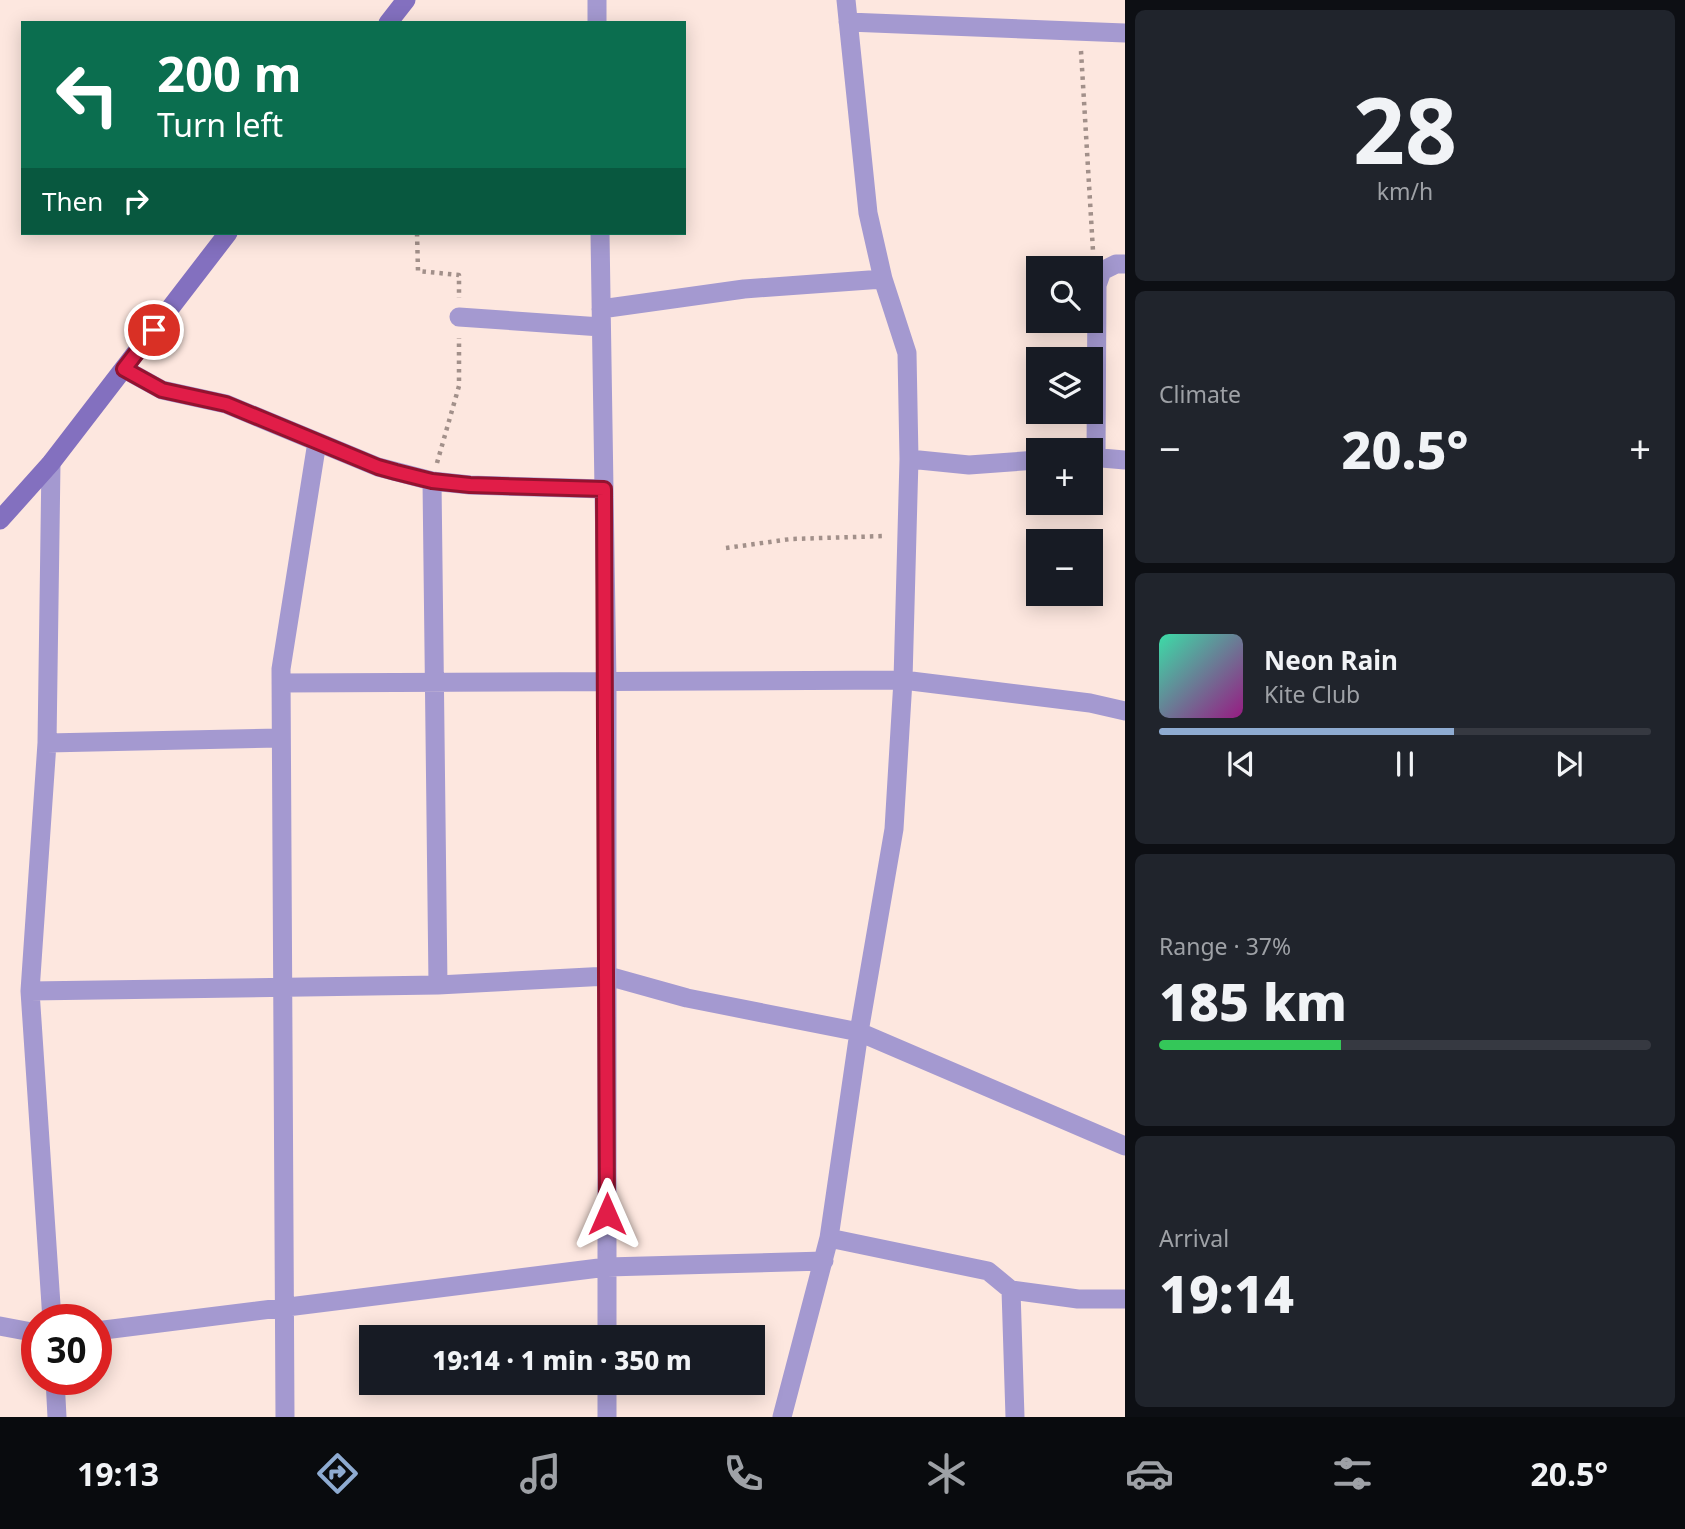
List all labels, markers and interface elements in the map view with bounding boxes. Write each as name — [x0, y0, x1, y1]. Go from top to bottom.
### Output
text: 200 m — [157, 40, 302, 106]
icon: left — [42, 49, 133, 140]
text: 28 — [1353, 67, 1457, 191]
text: Turn left — [157, 103, 283, 146]
text: km/h — [1377, 175, 1433, 207]
icon: right — [117, 182, 155, 220]
text: Then — [42, 183, 103, 219]
map controls — [1026, 256, 1103, 606]
button: search — [1026, 256, 1103, 333]
pin — [124, 300, 184, 360]
icon: arrive — [135, 311, 173, 349]
button: layers — [1026, 347, 1103, 424]
text: Climate — [1159, 378, 1241, 410]
text: 20.5° — [1342, 413, 1468, 484]
text: − — [1159, 422, 1181, 474]
text: + — [1629, 422, 1651, 474]
button: + — [1026, 438, 1103, 515]
button: − — [1026, 529, 1103, 606]
text: Neon Rain — [1264, 642, 1398, 678]
text: Kite Club — [1264, 678, 1360, 710]
icon: previous — [1222, 745, 1260, 783]
icon: pause — [1386, 745, 1424, 783]
icon: next — [1550, 745, 1588, 783]
text: Range · 37% — [1159, 930, 1291, 962]
text: 185 km — [1159, 965, 1347, 1036]
position arrow — [570, 1177, 644, 1251]
text: Arrival — [1159, 1222, 1229, 1254]
text: 19:14 — [1159, 1257, 1294, 1328]
speed limit sign: 30 — [21, 1304, 112, 1395]
text: 19:14 · 1 min · 350 m — [432, 1342, 692, 1378]
icon: directions — [313, 1449, 362, 1498]
icon: music — [516, 1449, 565, 1498]
icon: phone — [719, 1449, 768, 1498]
icon: climate — [922, 1449, 971, 1498]
icon: car — [1125, 1449, 1174, 1498]
icon: filters — [1328, 1449, 1377, 1498]
text: 19:13 — [77, 1452, 159, 1495]
text: 20.5° — [1531, 1452, 1608, 1495]

